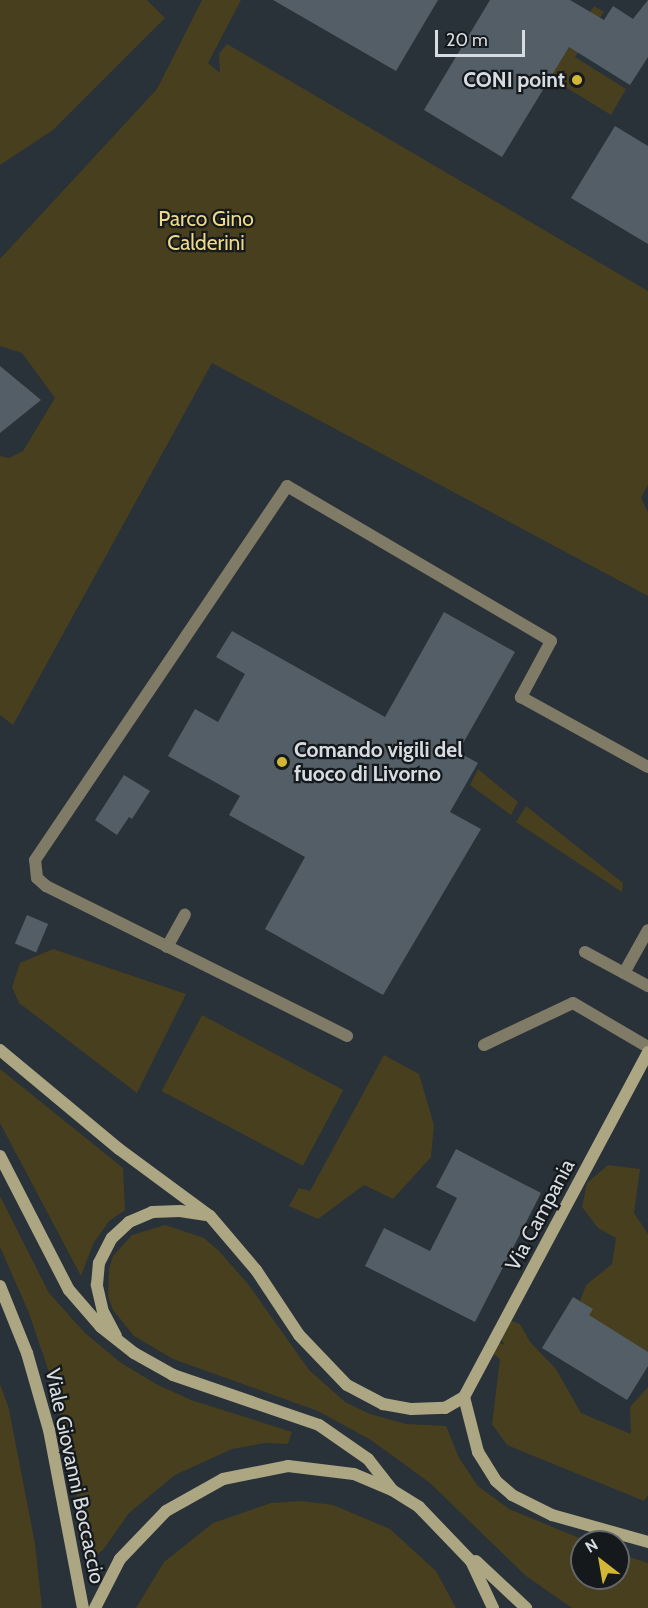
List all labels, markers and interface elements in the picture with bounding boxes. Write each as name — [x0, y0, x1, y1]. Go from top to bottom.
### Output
scale bar — [438, 18, 528, 56]
text: 20 m — [446, 29, 488, 51]
place label: CONI point — [463, 67, 565, 93]
marker: CONI point — [570, 73, 584, 87]
park label: Parco Gino Calderini — [158, 206, 254, 256]
place label: Comando vigili del fuoco di Livorno — [294, 737, 463, 787]
marker: Comando vigili del fuoco di Livorno — [275, 755, 289, 769]
street label: Via Campania — [500, 1155, 580, 1275]
street label: Viale Giovanni Boccaccio — [40, 1366, 110, 1586]
north arrow — [570, 1530, 630, 1590]
text: N — [582, 1535, 601, 1557]

